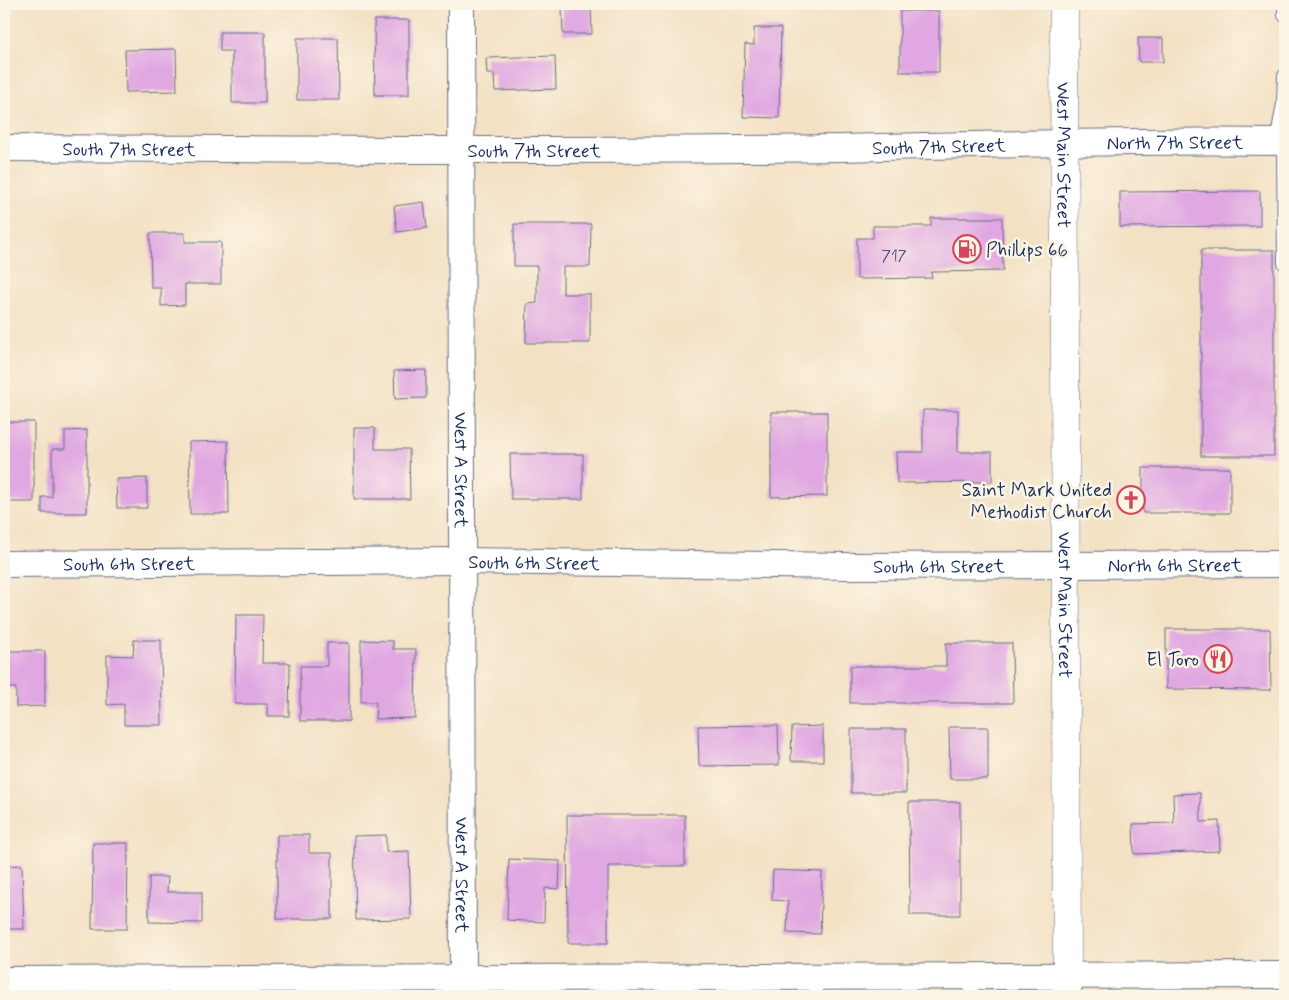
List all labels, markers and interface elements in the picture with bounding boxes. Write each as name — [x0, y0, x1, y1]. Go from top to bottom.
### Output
street label: West Main Street — [1050, 82, 1076, 228]
street label: North 7th Street — [1107, 131, 1243, 156]
street label: South 7th Street — [872, 133, 1006, 161]
street label: South 7th Street — [62, 137, 196, 163]
street label: South 7th Street — [467, 139, 601, 164]
fuel station icon: Phillips 66 — [952, 234, 982, 264]
place label: Phillips 66 — [986, 238, 1068, 263]
house number: 717 — [881, 246, 907, 267]
street label: West A Street — [448, 412, 473, 528]
place label: Saint Mark United Methodist Church — [961, 478, 1112, 525]
church icon: Saint Mark United Methodist Church — [1116, 485, 1146, 515]
street label: West Main Street — [1052, 532, 1077, 678]
street label: South 6th Street — [468, 550, 600, 577]
street label: South 6th Street — [63, 552, 195, 578]
street label: North 6th Street — [1108, 553, 1242, 579]
street label: South 6th Street — [873, 554, 1005, 580]
restaurant icon: El Toro — [1203, 644, 1233, 674]
place label: El Toro — [1146, 648, 1199, 673]
street label: West A Street — [449, 817, 474, 933]

